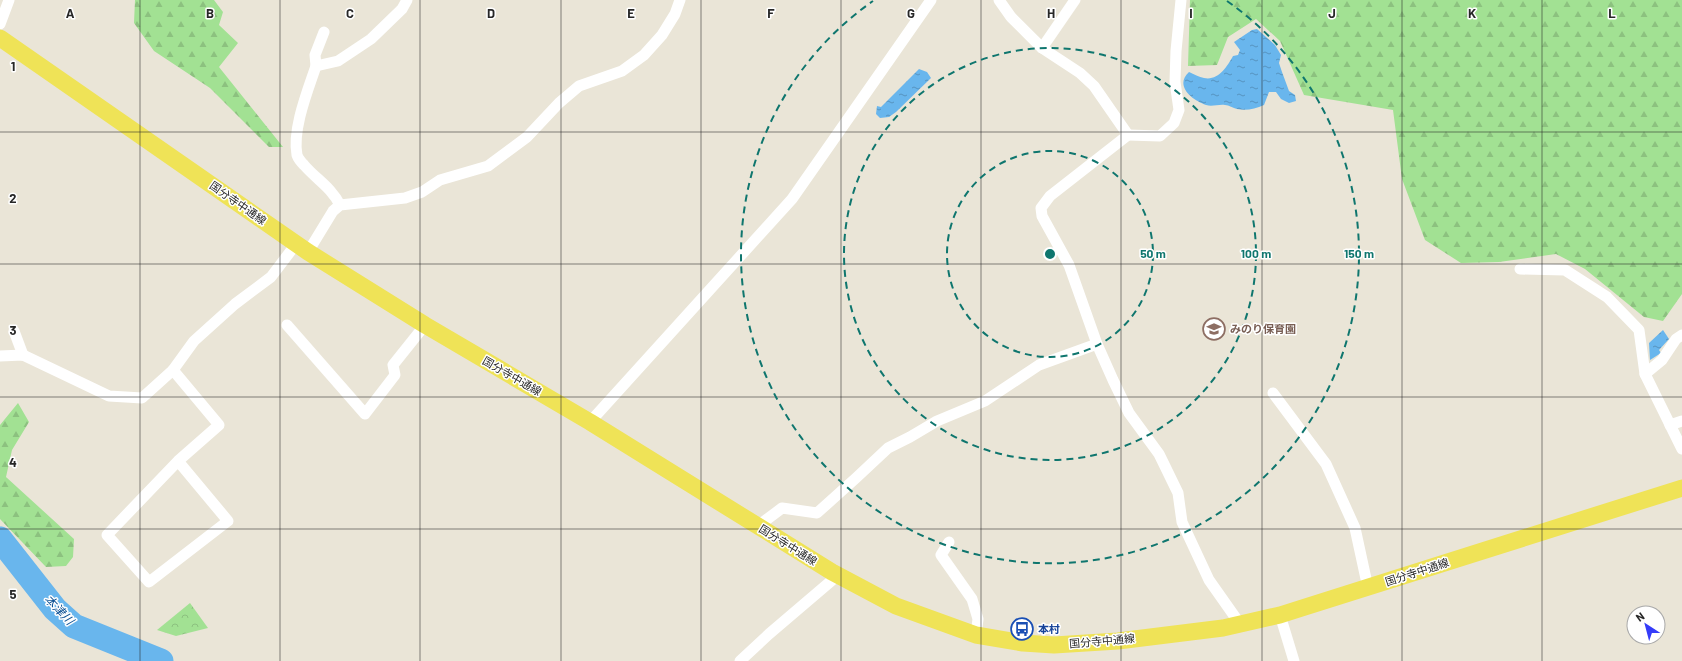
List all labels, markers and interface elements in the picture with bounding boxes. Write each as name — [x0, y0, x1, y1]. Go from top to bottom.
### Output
text: A — [66, 5, 75, 21]
text: B — [206, 5, 214, 21]
text: C — [346, 5, 354, 21]
text: D — [487, 5, 495, 21]
text: E — [627, 5, 635, 21]
text: F — [767, 5, 775, 21]
text: G — [907, 5, 915, 21]
text: H — [1047, 5, 1055, 21]
text: I — [1189, 5, 1193, 21]
text: J — [1328, 5, 1336, 21]
text: K — [1468, 5, 1476, 21]
text: L — [1608, 5, 1616, 21]
text: 1 — [11, 58, 15, 74]
street label: 国分寺中通線 — [208, 178, 269, 227]
text: 2 — [9, 190, 17, 206]
text: 50 m — [1140, 246, 1166, 260]
text: 100 m — [1241, 246, 1271, 260]
text: 150 m — [1344, 246, 1374, 260]
centre of rings — [1043, 247, 1057, 261]
school or university icon: みのり保育園 — [1201, 316, 1227, 342]
text: 3 — [9, 322, 17, 338]
place label: みのり保育園 — [1230, 322, 1296, 335]
street label: 国分寺中通線 — [480, 353, 544, 398]
text: 4 — [9, 454, 17, 470]
street label: 国分寺中通線 — [757, 522, 820, 568]
street label: 国分寺中通線 — [1383, 555, 1450, 588]
text: 5 — [9, 586, 17, 602]
water label: 本津川 — [42, 591, 79, 629]
north arrow — [1626, 605, 1666, 645]
text: N — [1633, 609, 1647, 624]
bus stop icon: 本村 — [1009, 616, 1035, 642]
place label: 本村 — [1038, 622, 1060, 635]
street label: 国分寺中通線 — [1069, 631, 1135, 650]

